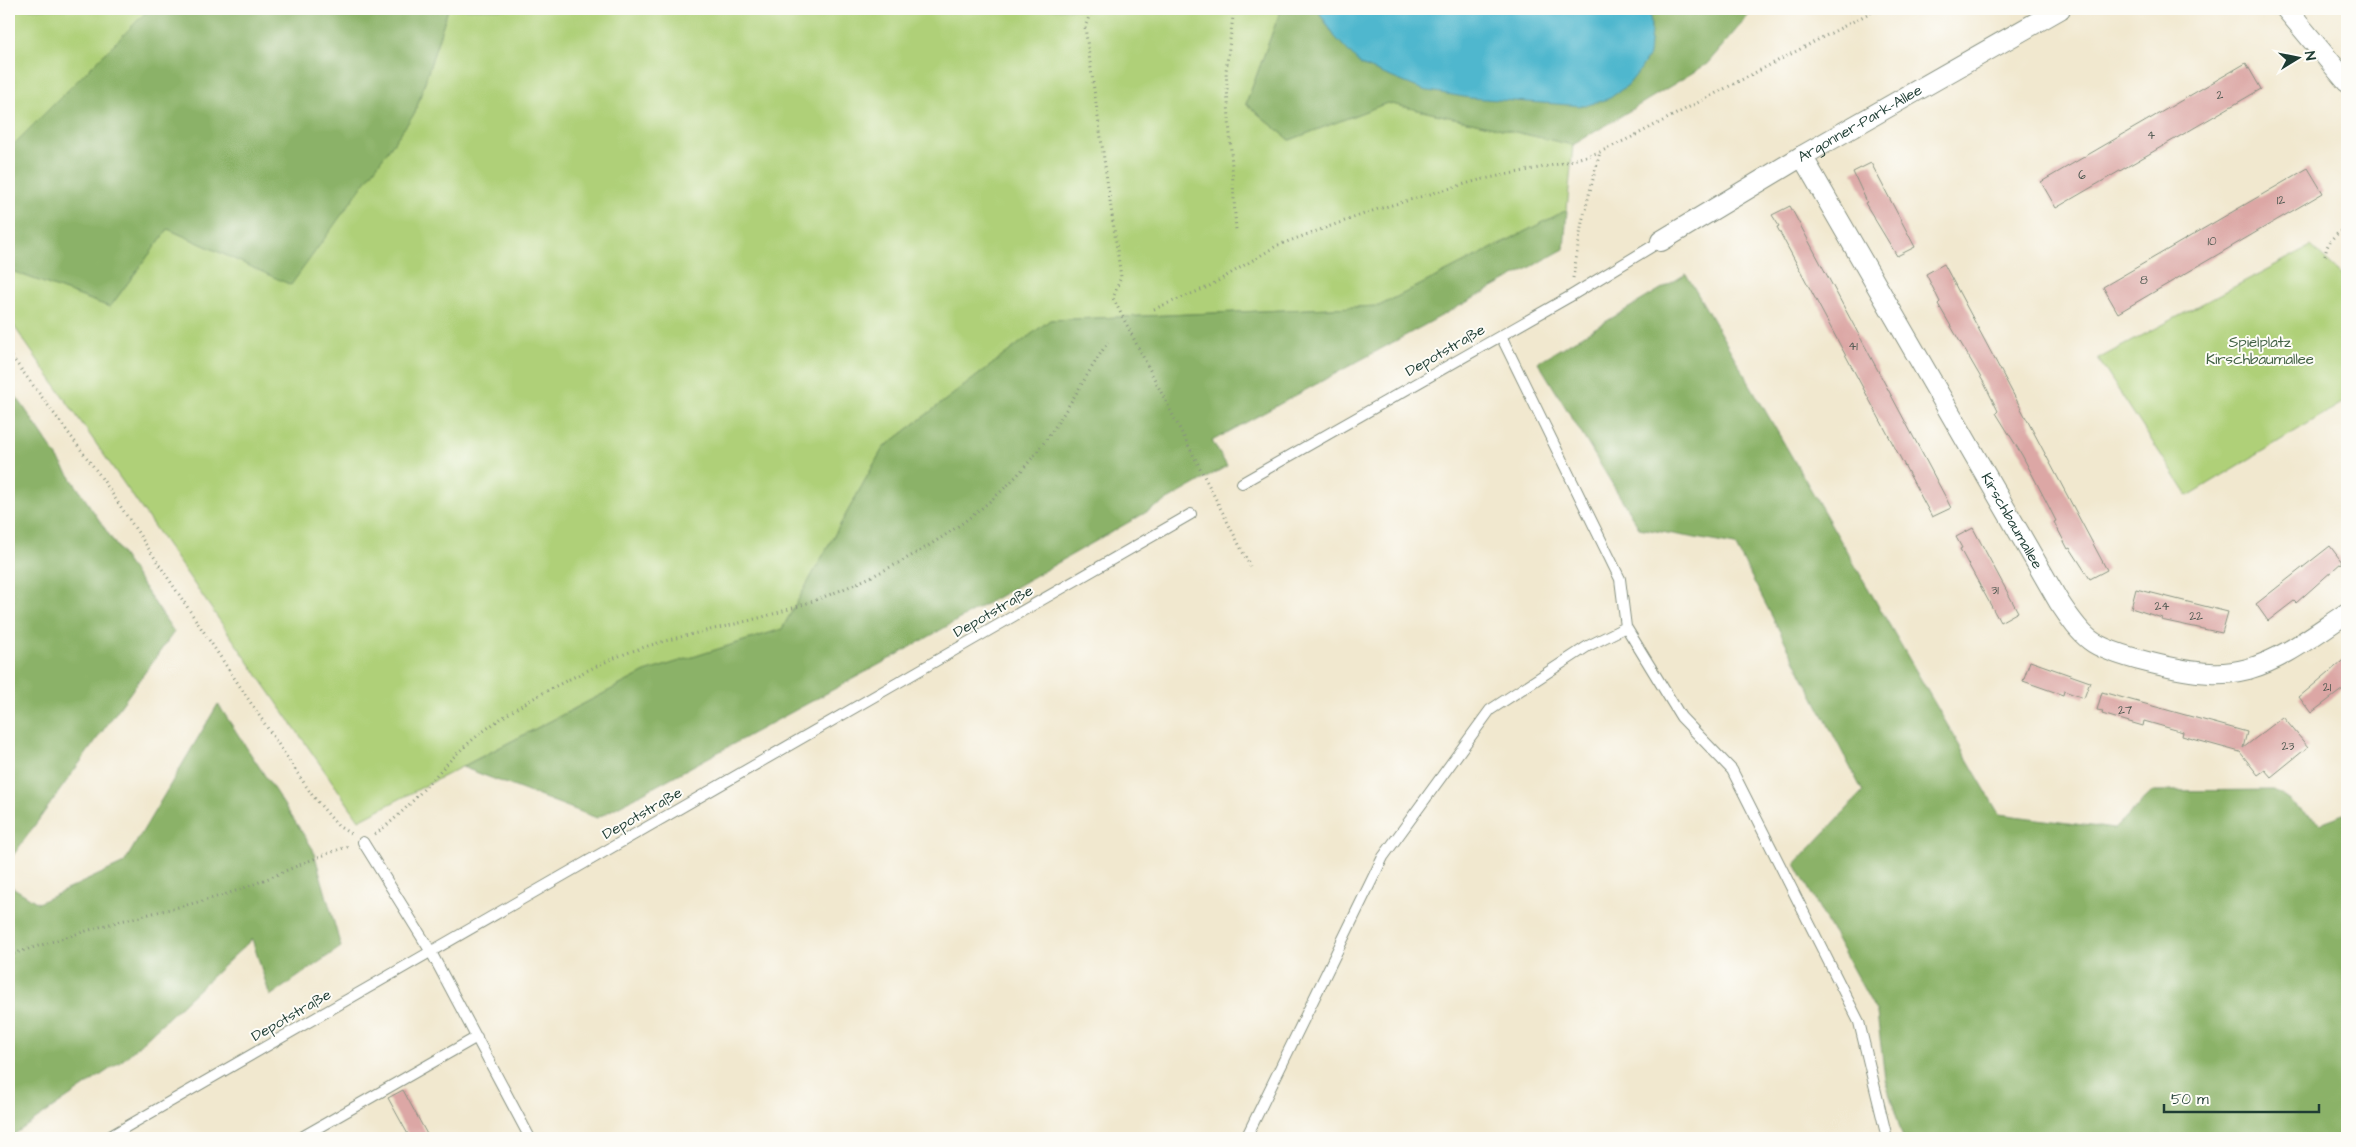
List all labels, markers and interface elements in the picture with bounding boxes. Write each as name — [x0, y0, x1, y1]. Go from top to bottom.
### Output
north arrow — [2274, 32, 2324, 82]
text: N — [2299, 50, 2320, 62]
street label: Argonner-Park-Allee — [1794, 80, 1926, 167]
house number: 2 — [2217, 87, 2224, 104]
house number: 4 — [2147, 127, 2155, 144]
house number: 6 — [2078, 167, 2086, 184]
house number: 12 — [2277, 192, 2285, 209]
house number: 10 — [2207, 233, 2217, 250]
house number: 8 — [2140, 272, 2148, 289]
street label: Depotstraße — [1401, 319, 1489, 382]
park label: Spielplatz Kirschbaumallee — [2206, 332, 2314, 370]
house number: 41 — [1848, 338, 1858, 355]
street label: Kirschbaumallee — [1976, 469, 2048, 573]
street label: Depotstraße — [949, 580, 1037, 643]
house number: 31 — [1991, 582, 1999, 599]
house number: 24 — [2154, 598, 2170, 615]
house number: 22 — [2189, 608, 2203, 625]
house number: 21 — [2323, 679, 2332, 696]
house number: 27 — [2118, 702, 2133, 719]
house number: 23 — [2282, 738, 2294, 755]
street label: Depotstraße — [598, 782, 686, 845]
street label: Depotstraße — [247, 984, 335, 1047]
scale bar — [2164, 1082, 2318, 1114]
text: 50 m — [2171, 1089, 2209, 1110]

